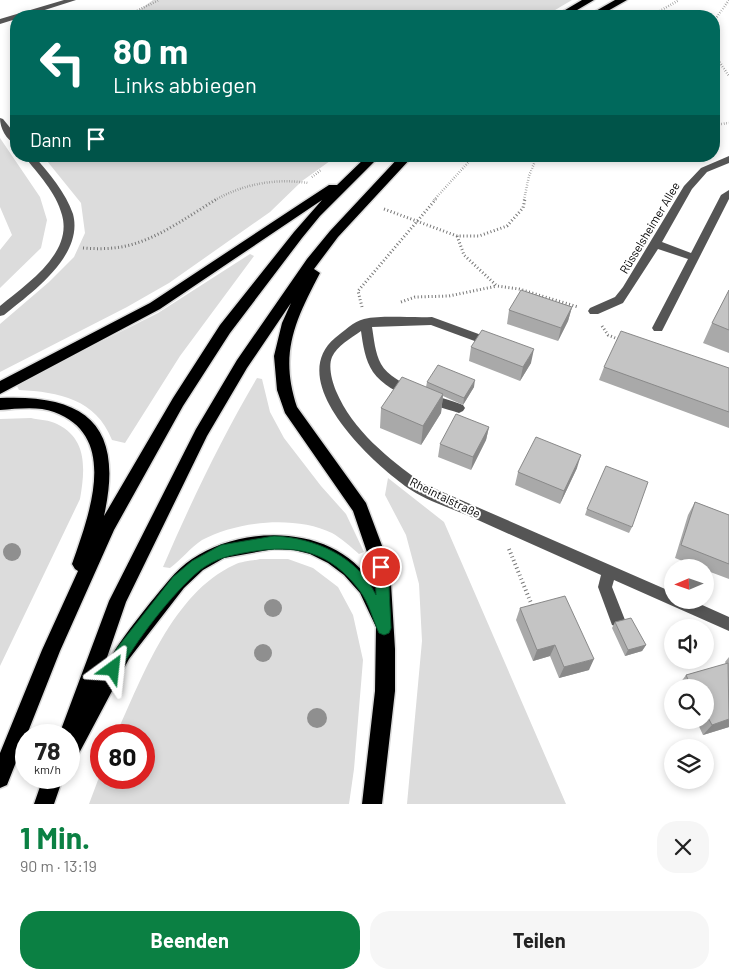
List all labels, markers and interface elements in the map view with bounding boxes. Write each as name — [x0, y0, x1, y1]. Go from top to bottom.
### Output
text: 80 m — [113, 29, 188, 71]
icon: left — [30, 30, 95, 95]
text: Links abbiegen — [113, 71, 257, 97]
icon: arrive — [82, 125, 110, 153]
text: Dann — [30, 128, 72, 151]
street label: Rüsselsheimer Allee — [616, 179, 682, 276]
street label: Rheintalstraße — [408, 474, 483, 520]
pin — [360, 546, 402, 588]
icon: arrive — [367, 553, 395, 581]
north arrow — [664, 559, 714, 609]
map controls — [664, 559, 714, 789]
button: sound — [664, 619, 714, 669]
position arrow — [86, 642, 138, 694]
button: search — [664, 679, 714, 729]
speed limit sign: 80 — [90, 724, 155, 789]
text: 78 — [35, 735, 60, 765]
button: layers — [664, 739, 714, 789]
text: km/h — [34, 762, 61, 776]
text: 1 Min. — [20, 819, 90, 855]
button: close — [657, 821, 709, 873]
text: 90 m · 13:19 — [20, 856, 97, 875]
button: Beenden — [20, 911, 360, 969]
button: Teilen — [370, 911, 709, 969]

